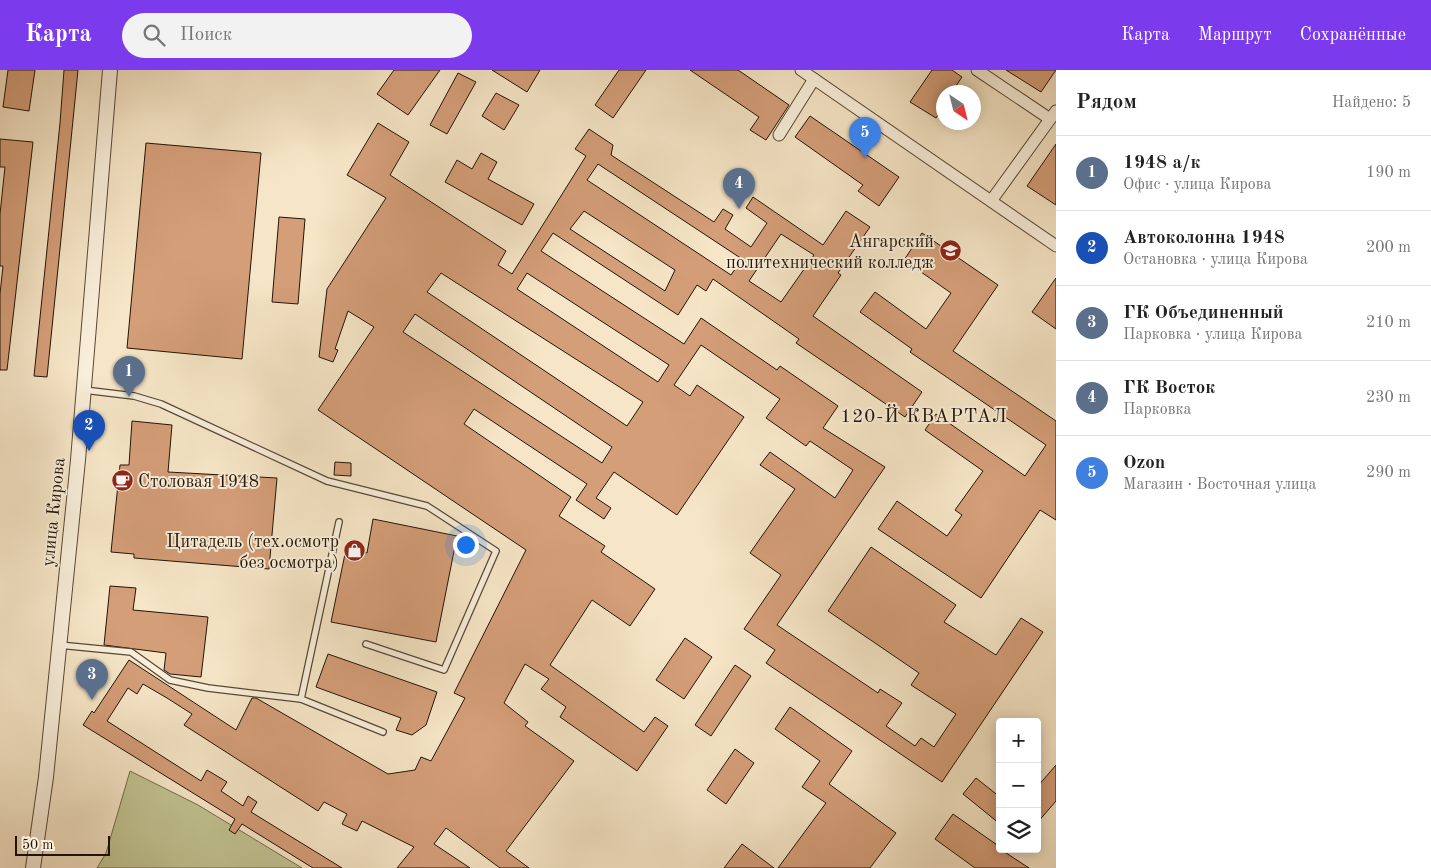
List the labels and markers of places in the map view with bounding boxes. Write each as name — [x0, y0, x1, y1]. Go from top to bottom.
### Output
pin: 5 — [849, 117, 881, 158]
pin: 4 — [723, 168, 755, 209]
place label: Ангарский политехнический колледж — [726, 233, 934, 272]
school or university icon: Ангарский политехнический колледж — [938, 239, 962, 263]
pin: 1 — [113, 356, 145, 397]
pin: 2 — [73, 410, 105, 451]
cafe icon: Столовая 1948 — [110, 469, 134, 493]
place label: Столовая 1948 — [138, 473, 259, 491]
place label: Цитадель (тех.осмотр без осмотра) — [166, 532, 339, 572]
shop icon: Цитадель (тех.осмотр без осмотра) — [343, 539, 367, 563]
pin: 3 — [76, 659, 108, 700]

